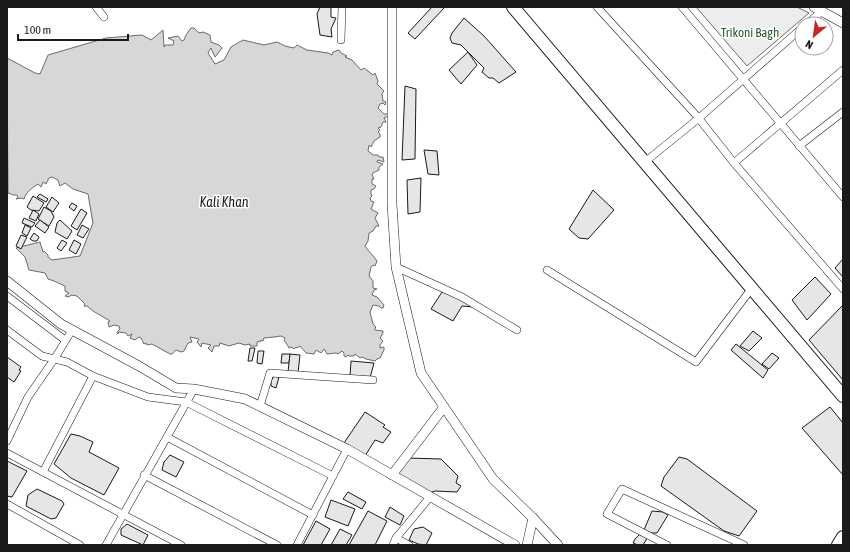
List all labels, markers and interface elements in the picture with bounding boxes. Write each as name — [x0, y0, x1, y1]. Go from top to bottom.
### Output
scale bar — [18, 16, 128, 42]
north arrow — [794, 16, 834, 56]
text: 100 m — [24, 23, 51, 37]
park label: Trikoni Bagh — [721, 25, 779, 40]
text: N — [803, 38, 815, 52]
water label: Kali Khan — [200, 194, 249, 210]

